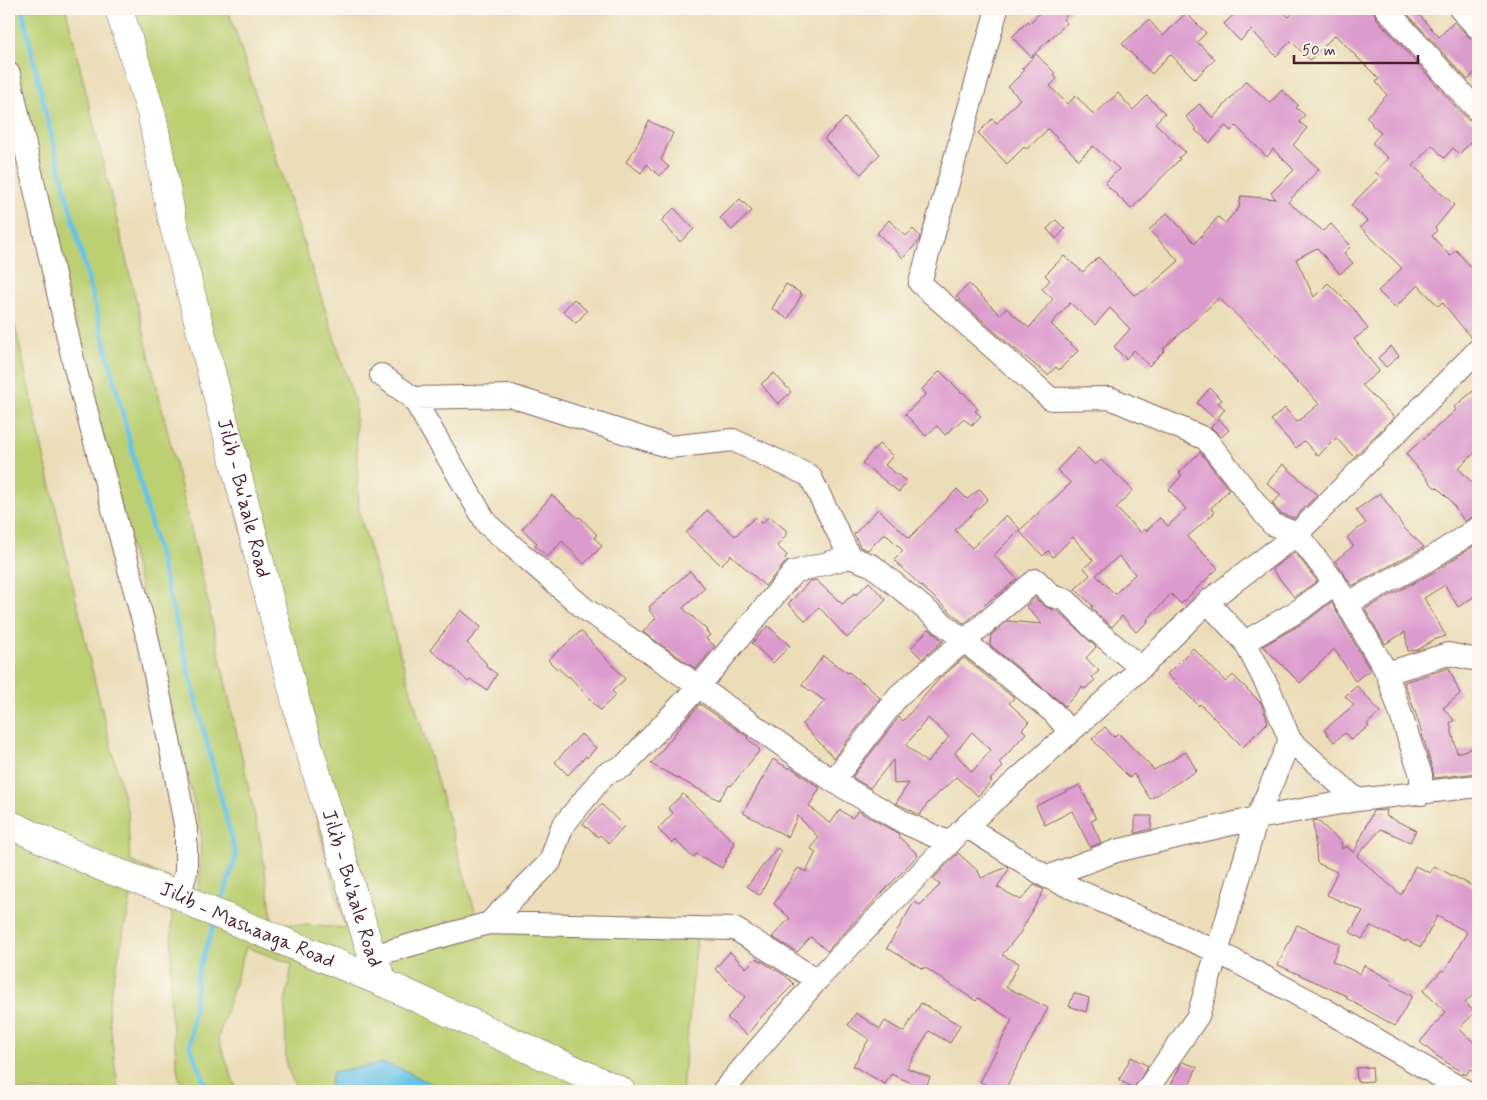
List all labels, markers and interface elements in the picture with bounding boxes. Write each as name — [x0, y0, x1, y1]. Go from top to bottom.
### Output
scale bar — [1294, 32, 1418, 64]
text: 50 m — [1302, 41, 1336, 61]
street label: Jilib - Bu'aale Road — [210, 416, 277, 581]
street label: Jilib - Bu'aale Road — [315, 806, 389, 972]
street label: Jilib - Mashaaga Road — [156, 875, 339, 975]

